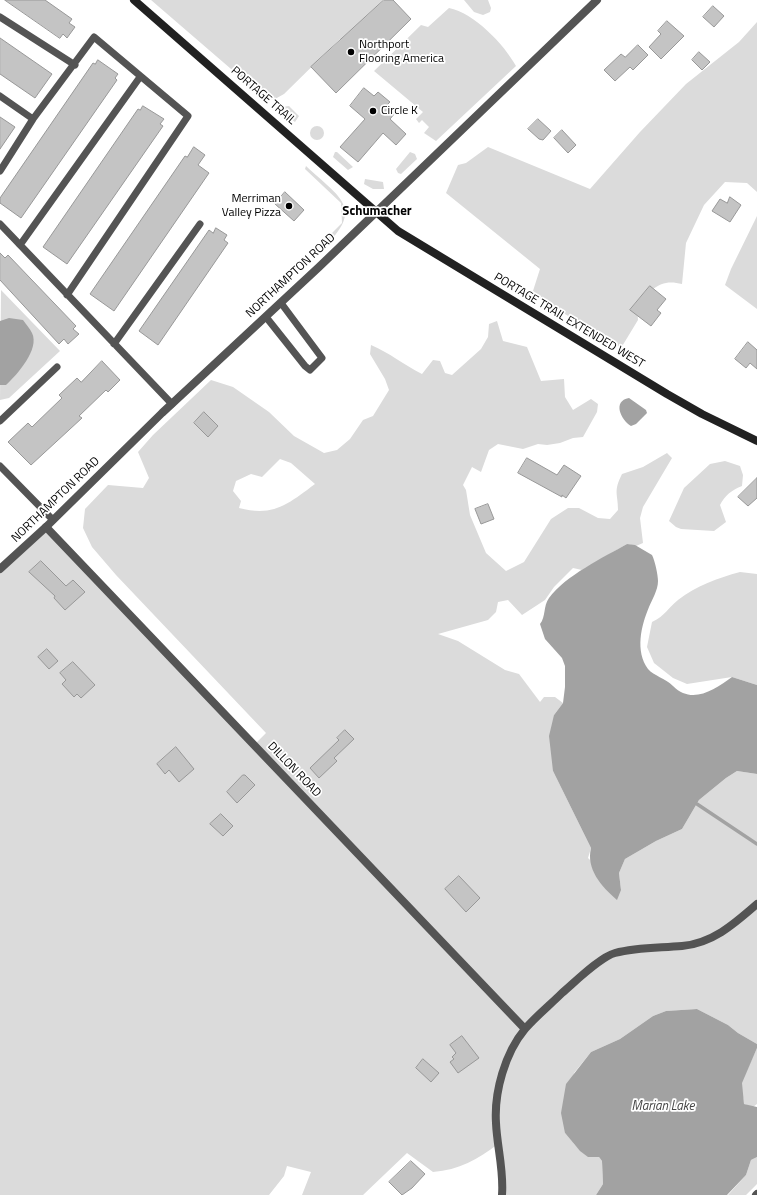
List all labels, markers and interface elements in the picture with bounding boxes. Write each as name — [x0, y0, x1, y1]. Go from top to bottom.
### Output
place label: Northport Flooring America — [359, 38, 444, 66]
marker: Northport Flooring America — [346, 47, 356, 57]
street label: PORTAGE TRAIL — [228, 64, 298, 128]
place label: Circle K — [381, 104, 418, 118]
marker: Circle K — [368, 106, 378, 116]
place label: Merriman Valley Pizza — [222, 192, 281, 220]
marker: Merriman Valley Pizza — [284, 201, 294, 211]
district label: Schumacher — [342, 204, 412, 220]
street label: NORTHAMPTON ROAD — [243, 231, 339, 321]
street label: PORTAGE TRAIL EXTENDED WEST — [491, 270, 647, 372]
street label: NORTHAMPTON ROAD — [9, 454, 103, 546]
street label: DILLON ROAD — [264, 740, 324, 800]
water label: Marian Lake — [632, 1099, 694, 1115]

